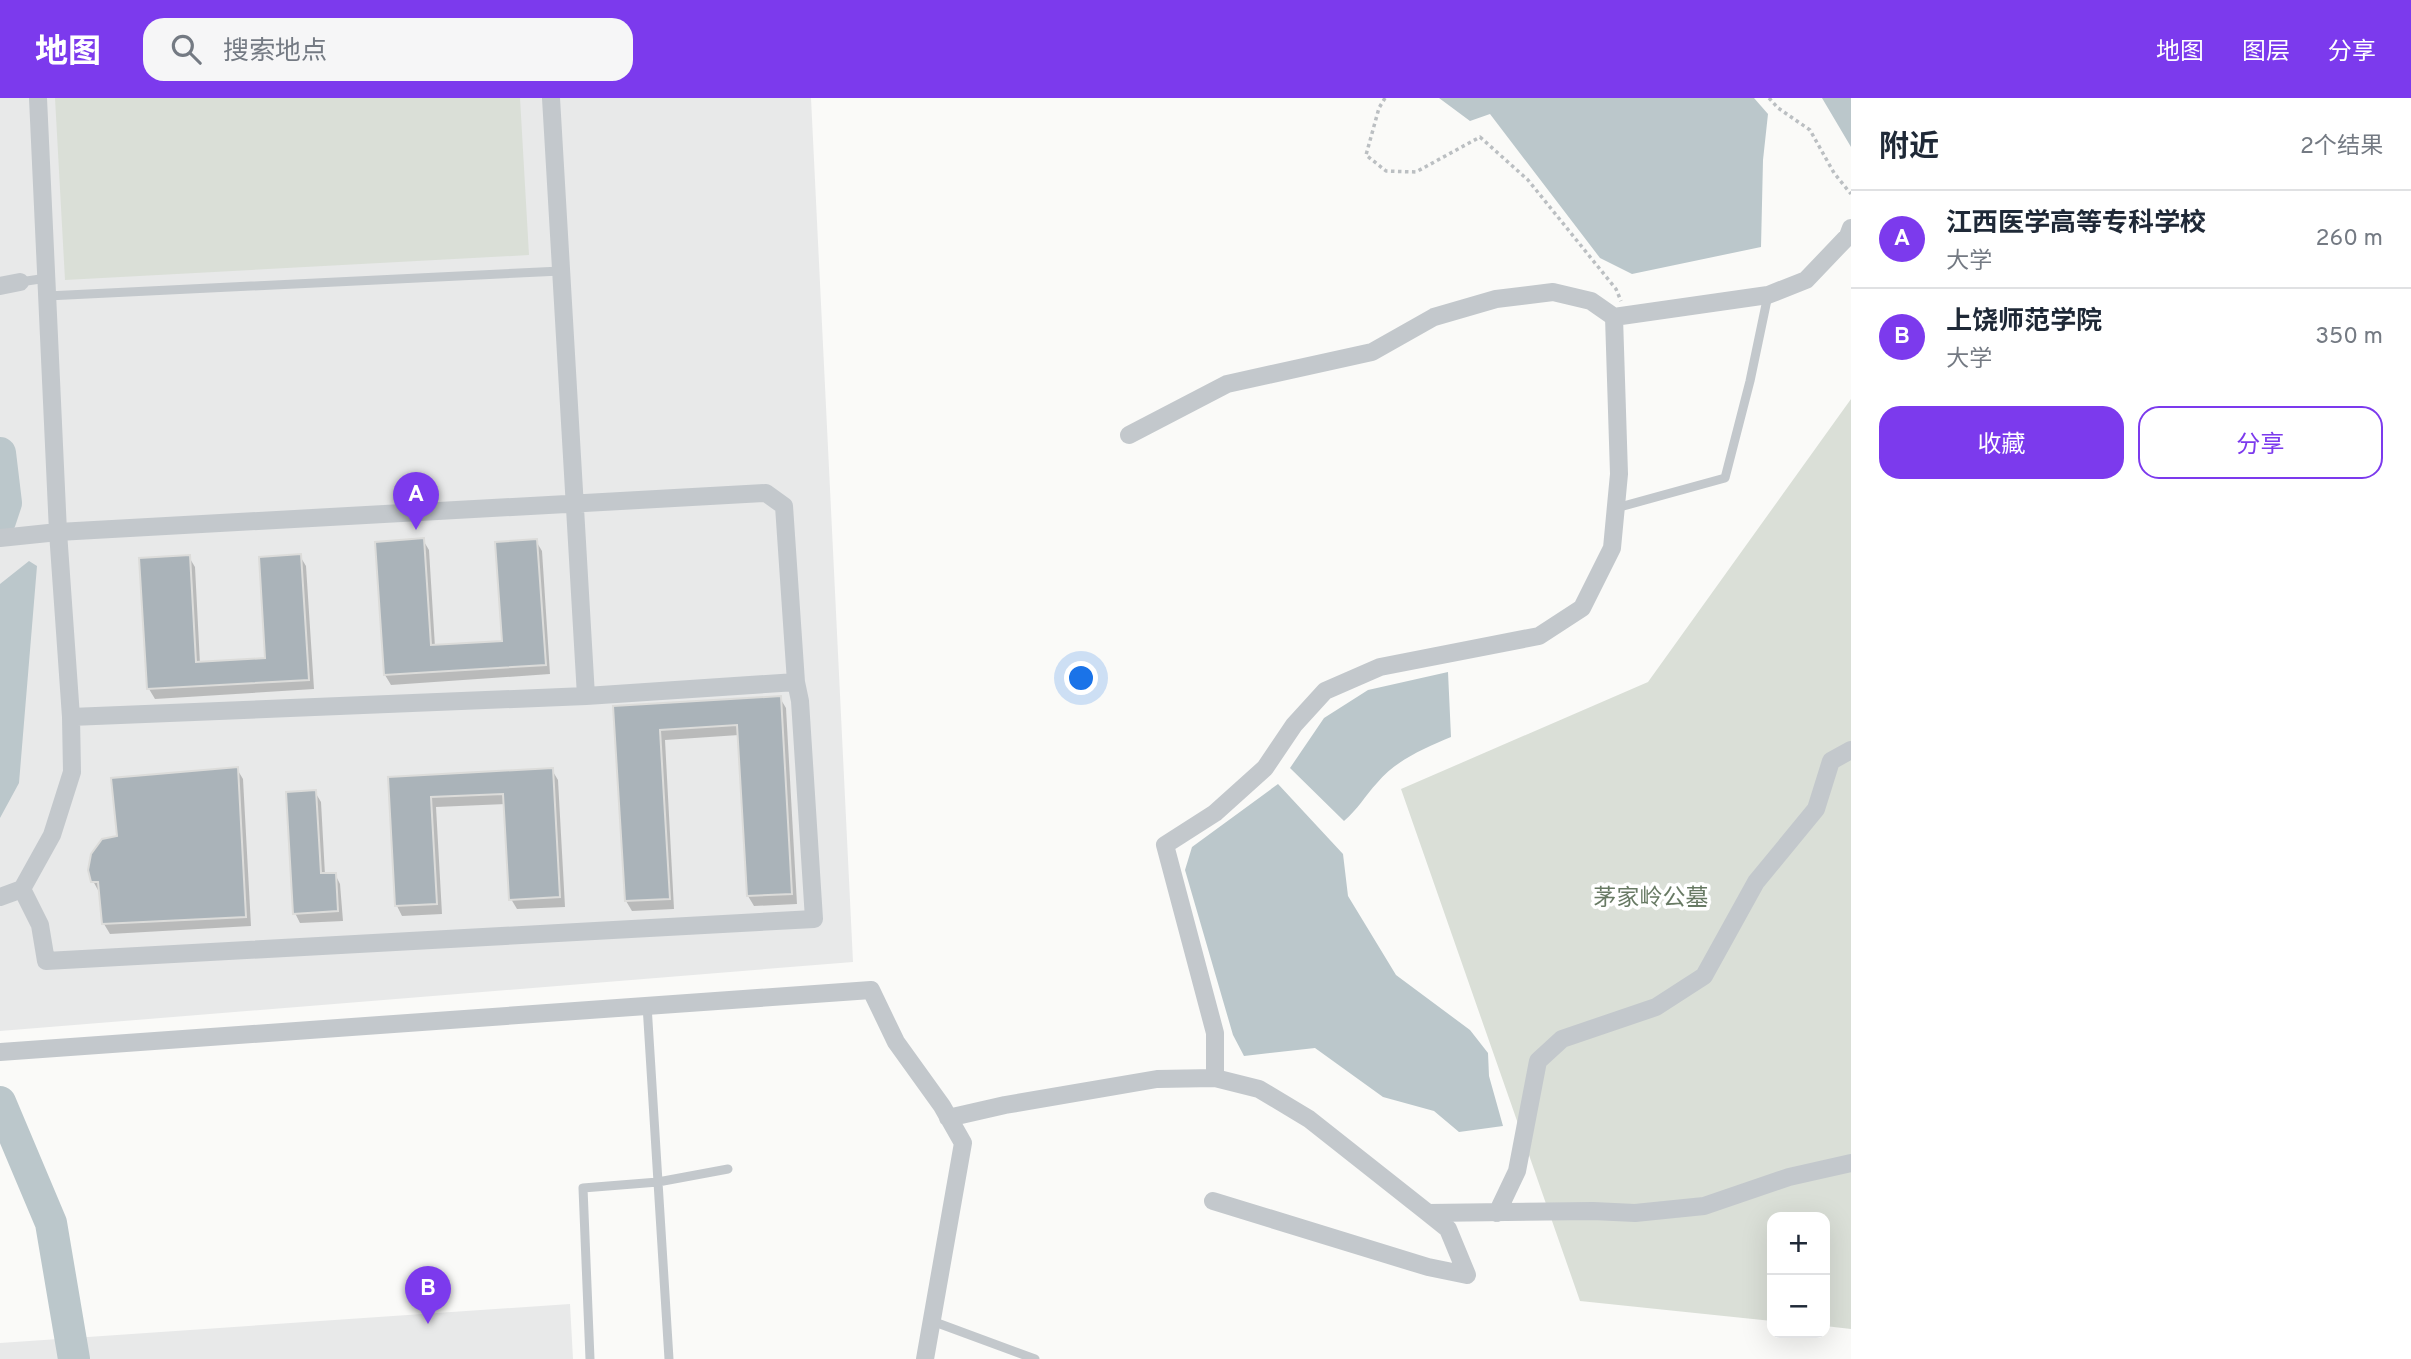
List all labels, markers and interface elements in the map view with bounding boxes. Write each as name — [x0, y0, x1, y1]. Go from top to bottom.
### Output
search box — [143, 18, 633, 81]
icon: search — [167, 30, 205, 68]
text: 地图 — [35, 33, 101, 75]
text: 搜索地点 — [223, 36, 327, 69]
text: 地图 — [2156, 38, 2204, 68]
text: 图层 — [2242, 38, 2290, 68]
text: 分享 — [2328, 38, 2376, 68]
text: 附近 — [1879, 130, 1939, 167]
text: 2个结果 — [2300, 133, 2383, 162]
text: 江西医学高等专科学校 — [1946, 208, 2206, 241]
text: A — [1894, 225, 1910, 254]
text: 260 m — [2316, 225, 2383, 254]
text: 大学 — [1946, 248, 1992, 277]
text: 上饶师范学院 — [1946, 306, 2102, 339]
text: B — [1894, 323, 1910, 352]
text: 350 m — [2315, 323, 2383, 352]
text: 大学 — [1946, 346, 1992, 375]
button: 收藏 — [1879, 406, 2124, 479]
button: 分享 — [2138, 406, 2383, 479]
pin: A — [393, 472, 439, 530]
your location — [1064, 661, 1098, 695]
park label: 茅家岭公墓 — [1594, 885, 1709, 914]
map controls — [1767, 1212, 1830, 1338]
button: + — [1767, 1212, 1830, 1275]
pin: B — [405, 1266, 451, 1324]
button: − — [1767, 1275, 1830, 1338]

